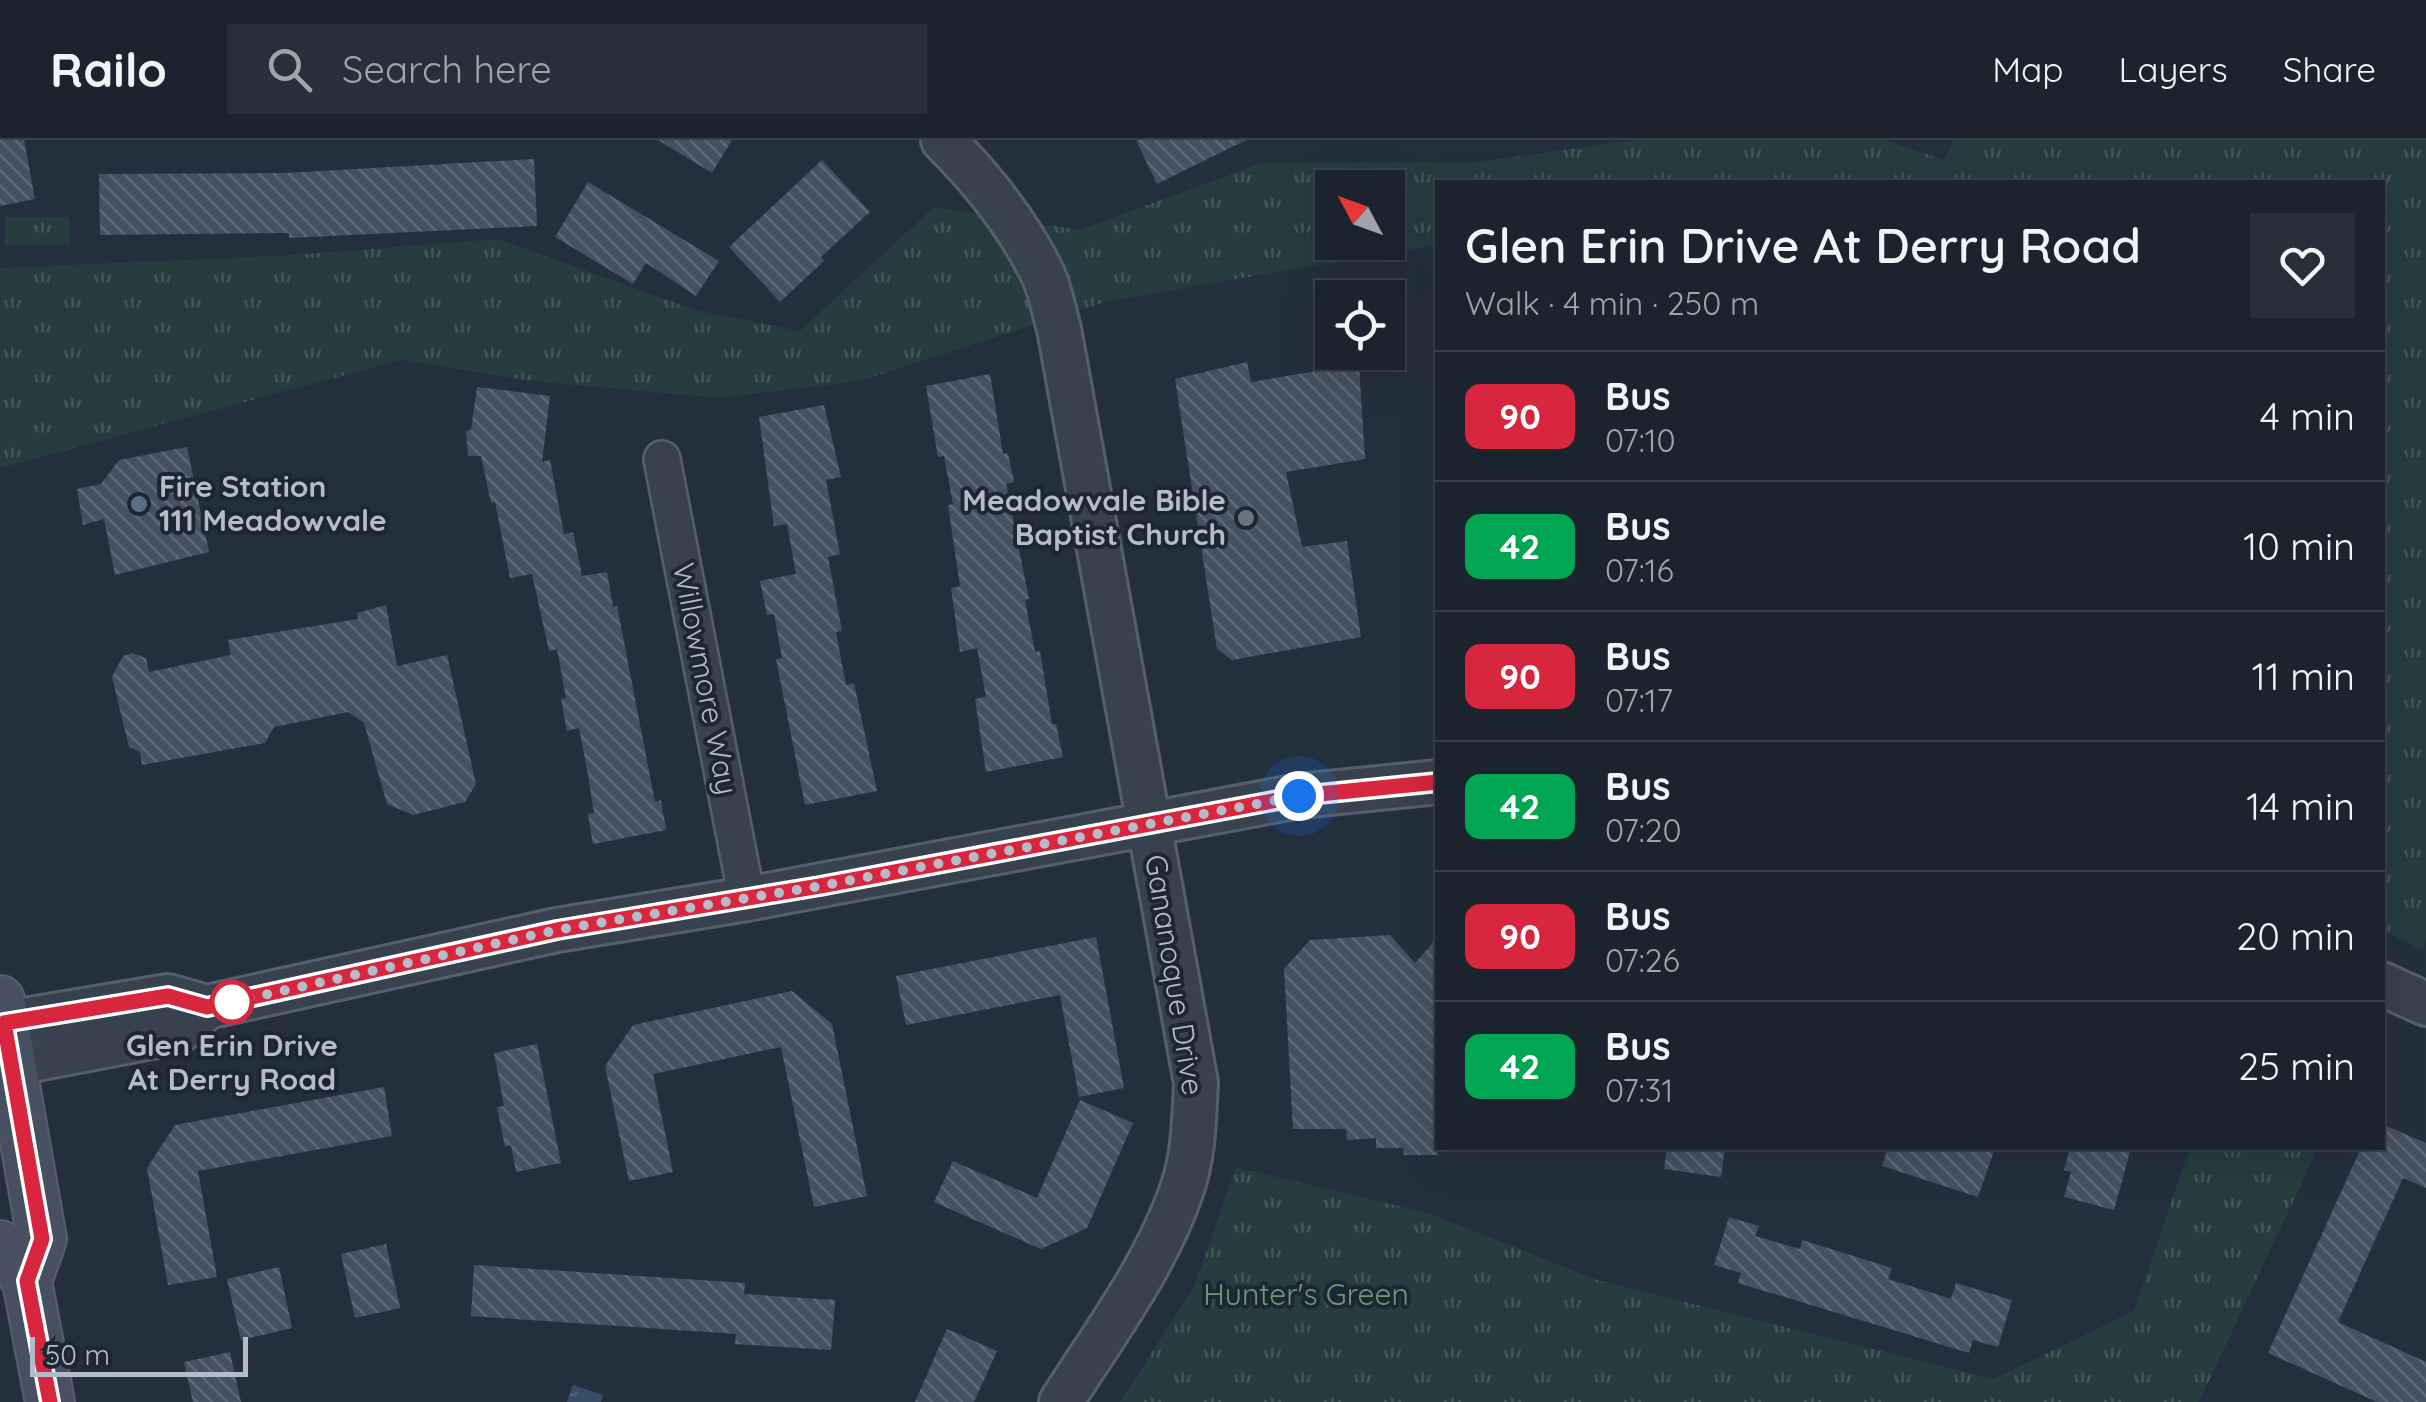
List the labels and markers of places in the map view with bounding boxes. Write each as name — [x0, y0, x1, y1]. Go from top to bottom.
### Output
place label: Fire Station 111 Meadowvale — [159, 467, 387, 539]
place label: Meadowvale Bible Baptist Church — [962, 481, 1226, 553]
marker: Fire Station 111 Meadowvale — [128, 493, 150, 515]
marker: Meadowvale Bible Baptist Church — [1235, 507, 1257, 529]
marker: Glen Erin Drive At Derry Road — [211, 981, 253, 1023]
place label: Glen Erin Drive At Derry Road — [126, 1026, 338, 1098]

